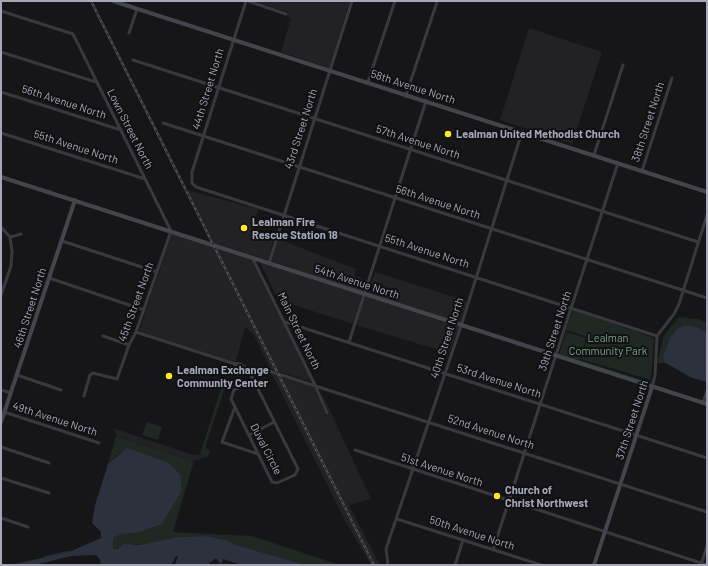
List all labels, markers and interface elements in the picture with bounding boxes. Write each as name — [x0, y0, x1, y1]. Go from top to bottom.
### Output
street label: 44th Street North — [189, 47, 227, 131]
street label: 58th Avenue North — [369, 67, 457, 107]
street label: 38th Street North — [629, 80, 667, 164]
street label: 56th Avenue North — [20, 82, 108, 122]
street label: Lown Street North — [104, 87, 156, 171]
street label: 43rd Street North — [282, 87, 320, 171]
street label: 57th Avenue North — [374, 122, 462, 162]
street label: 55th Avenue North — [32, 127, 120, 167]
place label: Lealman United Methodist Church — [456, 127, 620, 141]
marker: Lealman United Methodist Church — [443, 129, 453, 139]
street label: 56th Avenue North — [394, 182, 482, 222]
place label: Lealman Fire Rescue Station 18 — [252, 215, 338, 241]
marker: Lealman Fire Rescue Station 18 — [239, 223, 249, 233]
street label: 55th Avenue North — [383, 231, 471, 271]
street label: 45th Street North — [116, 260, 156, 344]
street label: 54th Avenue North — [313, 262, 401, 302]
street label: 46th Street North — [11, 266, 49, 350]
street label: 39th Street North — [536, 289, 574, 373]
street label: Main Street North — [275, 290, 323, 372]
street label: 40th Street North — [428, 296, 466, 380]
park label: Lealman Community Park — [569, 331, 647, 357]
street label: 53rd Avenue North — [455, 361, 543, 401]
place label: Lealman Exchange Community Center — [177, 363, 269, 389]
marker: Lealman Exchange Community Center — [164, 371, 174, 381]
street label: 37th Street North — [613, 379, 651, 461]
street label: 49th Avenue North — [11, 399, 99, 439]
street label: 52nd Avenue North — [446, 412, 536, 452]
street label: Duval Circle — [248, 421, 284, 477]
street label: 51st Avenue North — [399, 451, 485, 489]
place label: Church of Christ Northwest — [505, 483, 588, 509]
marker: Church of Christ Northwest — [492, 491, 502, 501]
street label: 50th Avenue North — [428, 513, 516, 553]

